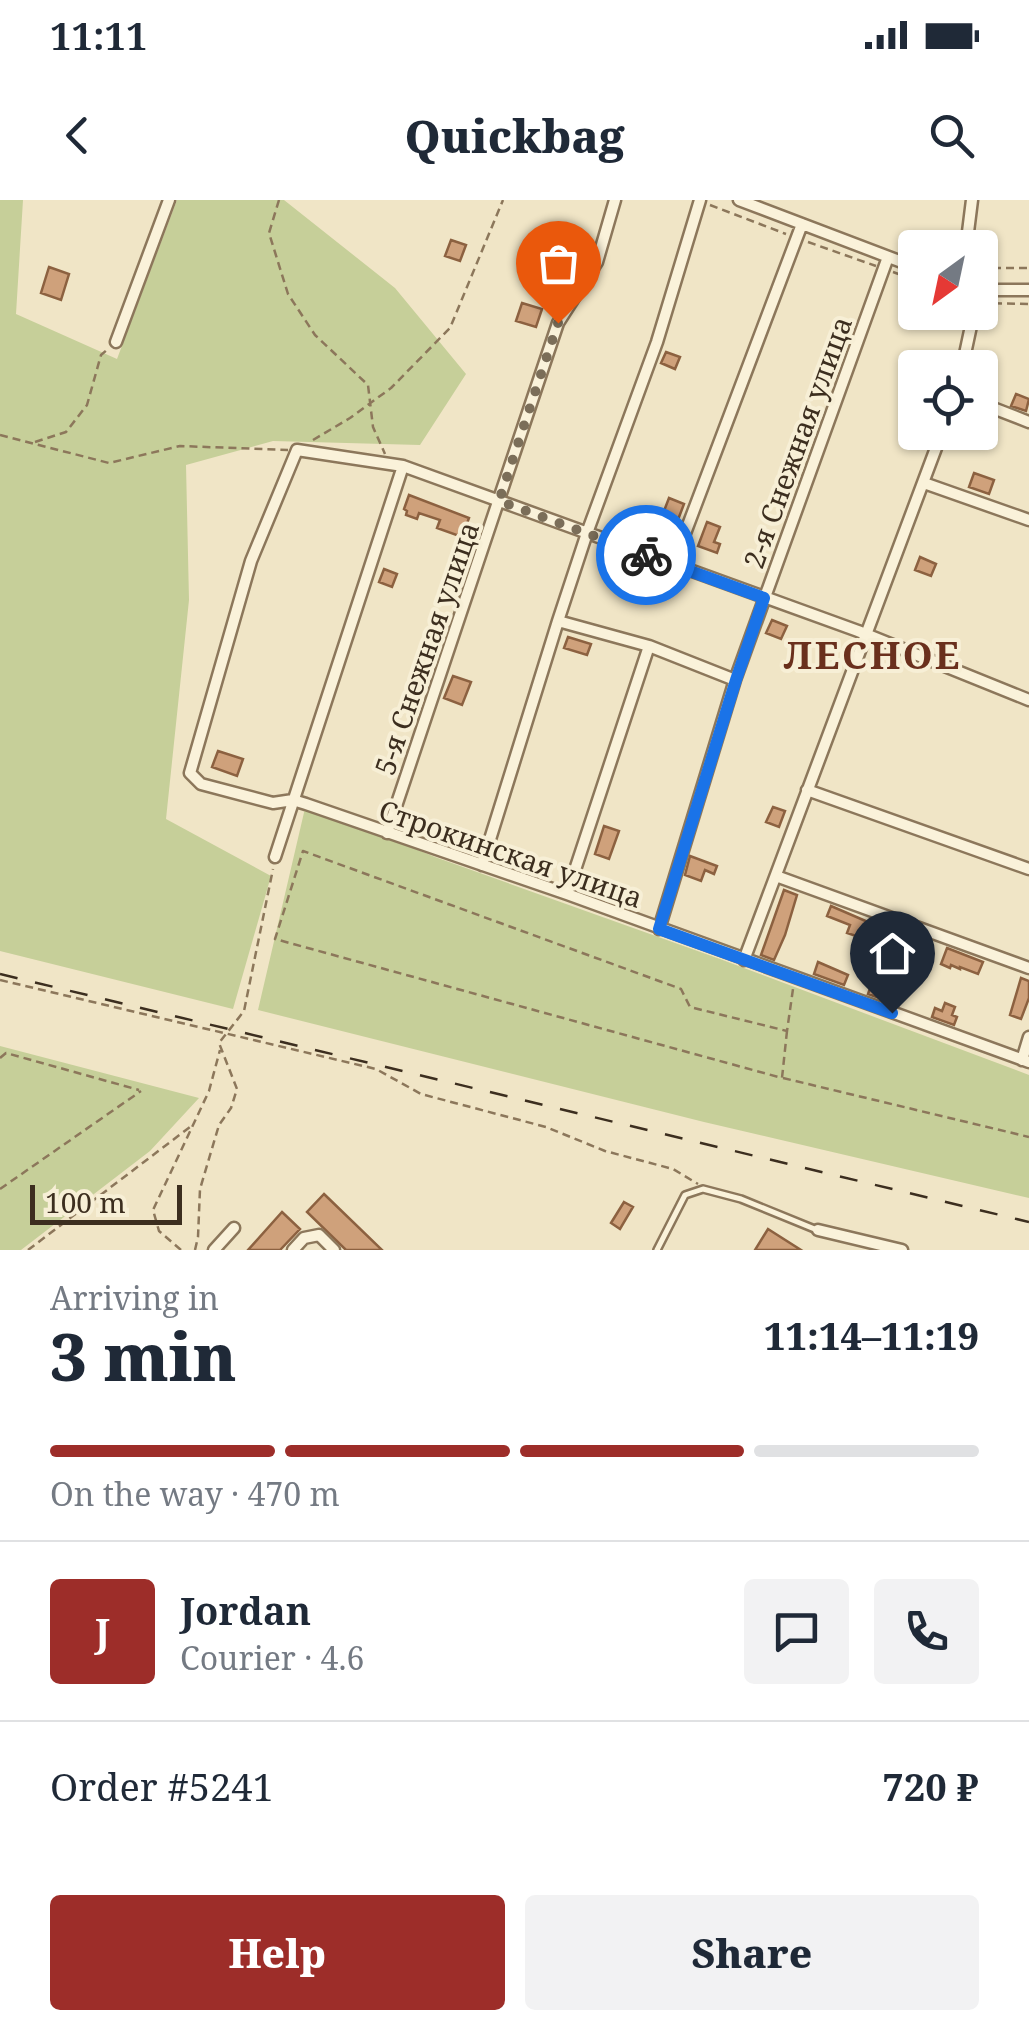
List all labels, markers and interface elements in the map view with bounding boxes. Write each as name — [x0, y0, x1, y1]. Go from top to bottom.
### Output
text: 11:11 — [50, 9, 147, 61]
text: Quickbag — [404, 105, 625, 166]
icon: back — [50, 108, 105, 163]
icon: search — [924, 108, 979, 163]
pin — [516, 221, 601, 324]
north arrow — [898, 230, 998, 330]
map controls — [898, 230, 998, 450]
icon: bag — [531, 236, 586, 291]
street label: 2-я Снежная улица — [734, 311, 860, 573]
button: locate — [898, 350, 998, 450]
courier — [596, 505, 696, 605]
street label: 5-я Снежная улица — [365, 516, 487, 780]
icon: bike — [619, 528, 674, 583]
district label: ЛЕСНОЕ — [784, 628, 962, 680]
street label: Строкинская улица — [374, 790, 648, 916]
pin — [850, 911, 935, 1014]
icon: home — [865, 926, 920, 981]
scale bar — [30, 1180, 182, 1224]
text: 100 m — [45, 1183, 126, 1221]
text: Arriving in — [50, 1276, 219, 1319]
text: 11:14–11:19 — [764, 1309, 979, 1361]
text: 3 min — [50, 1312, 237, 1400]
text: On the way · 470 m — [50, 1472, 340, 1515]
button: chat — [744, 1579, 849, 1684]
button: phone — [874, 1579, 979, 1684]
text: Jordan — [180, 1584, 311, 1636]
text: J — [95, 1605, 110, 1657]
text: Courier · 4.6 — [180, 1636, 364, 1679]
text: Order #5241 — [50, 1760, 274, 1812]
text: 720 ₽ — [882, 1760, 979, 1812]
button: Help — [50, 1895, 505, 2010]
button: Share — [525, 1895, 979, 2010]

